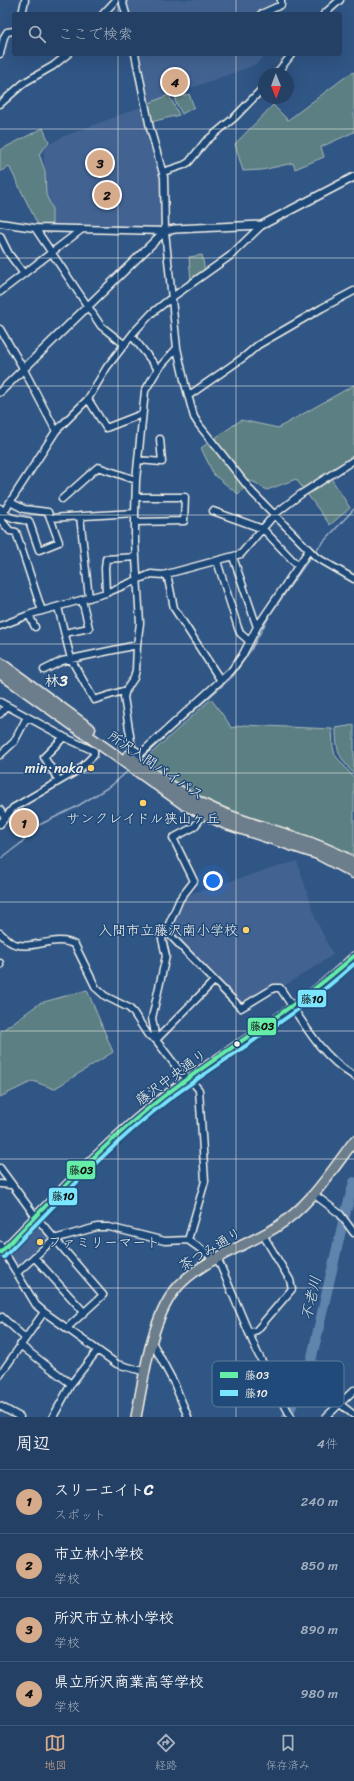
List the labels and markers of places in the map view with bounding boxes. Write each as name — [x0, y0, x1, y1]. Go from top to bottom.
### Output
pin: 4 — [162, 67, 188, 97]
pin: 3 — [87, 148, 113, 178]
pin: 2 — [94, 180, 120, 210]
place label: min･naka — [25, 756, 84, 781]
marker: min･naka — [86, 763, 96, 773]
marker: サンクレイドル狭山ヶ丘 — [138, 798, 148, 808]
place label: サンクレイドル狭山ヶ丘 — [66, 806, 220, 831]
pin: 1 — [11, 808, 37, 838]
place label: 入間市立藤沢南小学校 — [98, 918, 238, 943]
marker: 入間市立藤沢南小学校 — [241, 925, 251, 935]
unlabelled marker — [232, 1039, 242, 1049]
place label: ファミリーマート — [48, 1230, 160, 1255]
marker: ファミリーマート — [35, 1237, 45, 1247]

